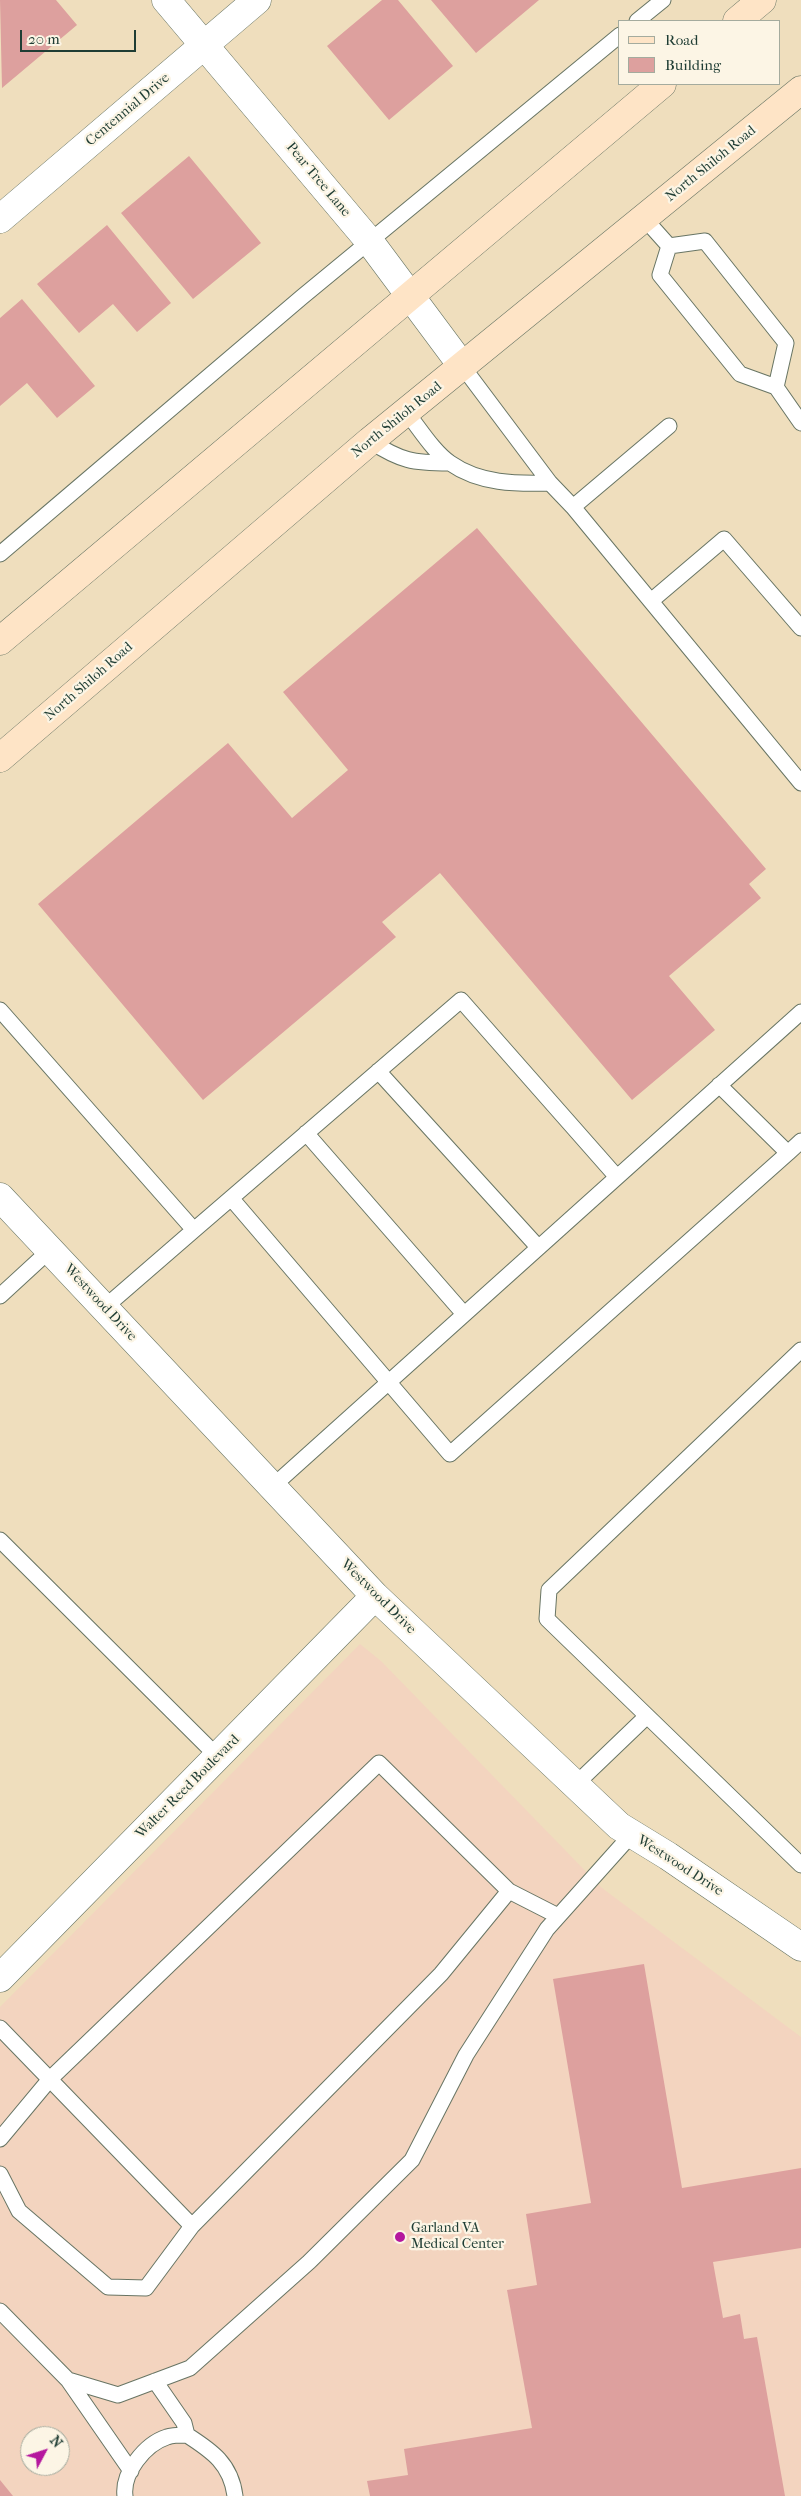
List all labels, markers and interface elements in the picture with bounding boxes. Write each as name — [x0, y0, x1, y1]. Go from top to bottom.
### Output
scale bar — [22, 20, 139, 52]
legend — [618, 20, 781, 85]
text: 20 m — [28, 30, 60, 48]
text: Road — [665, 31, 698, 49]
text: Building — [665, 56, 721, 74]
street label: Centennial Drive — [83, 70, 173, 150]
street label: North Shiloh Road — [662, 122, 760, 206]
street label: Pear Tree Lane — [282, 140, 354, 220]
street label: North Shiloh Road — [348, 378, 446, 462]
street label: North Shiloh Road — [42, 639, 136, 725]
street label: Westwood Drive — [60, 1261, 140, 1345]
street label: Westwood Drive — [337, 1556, 419, 1638]
street label: Walter Reed Boulevard — [133, 1732, 243, 1842]
street label: Westwood Drive — [634, 1832, 726, 1900]
place label: Garland VA Medical Center — [411, 2221, 504, 2254]
marker: Garland VA Medical Center — [393, 2230, 407, 2244]
north arrow — [20, 2426, 70, 2476]
text: N — [46, 2432, 66, 2451]

